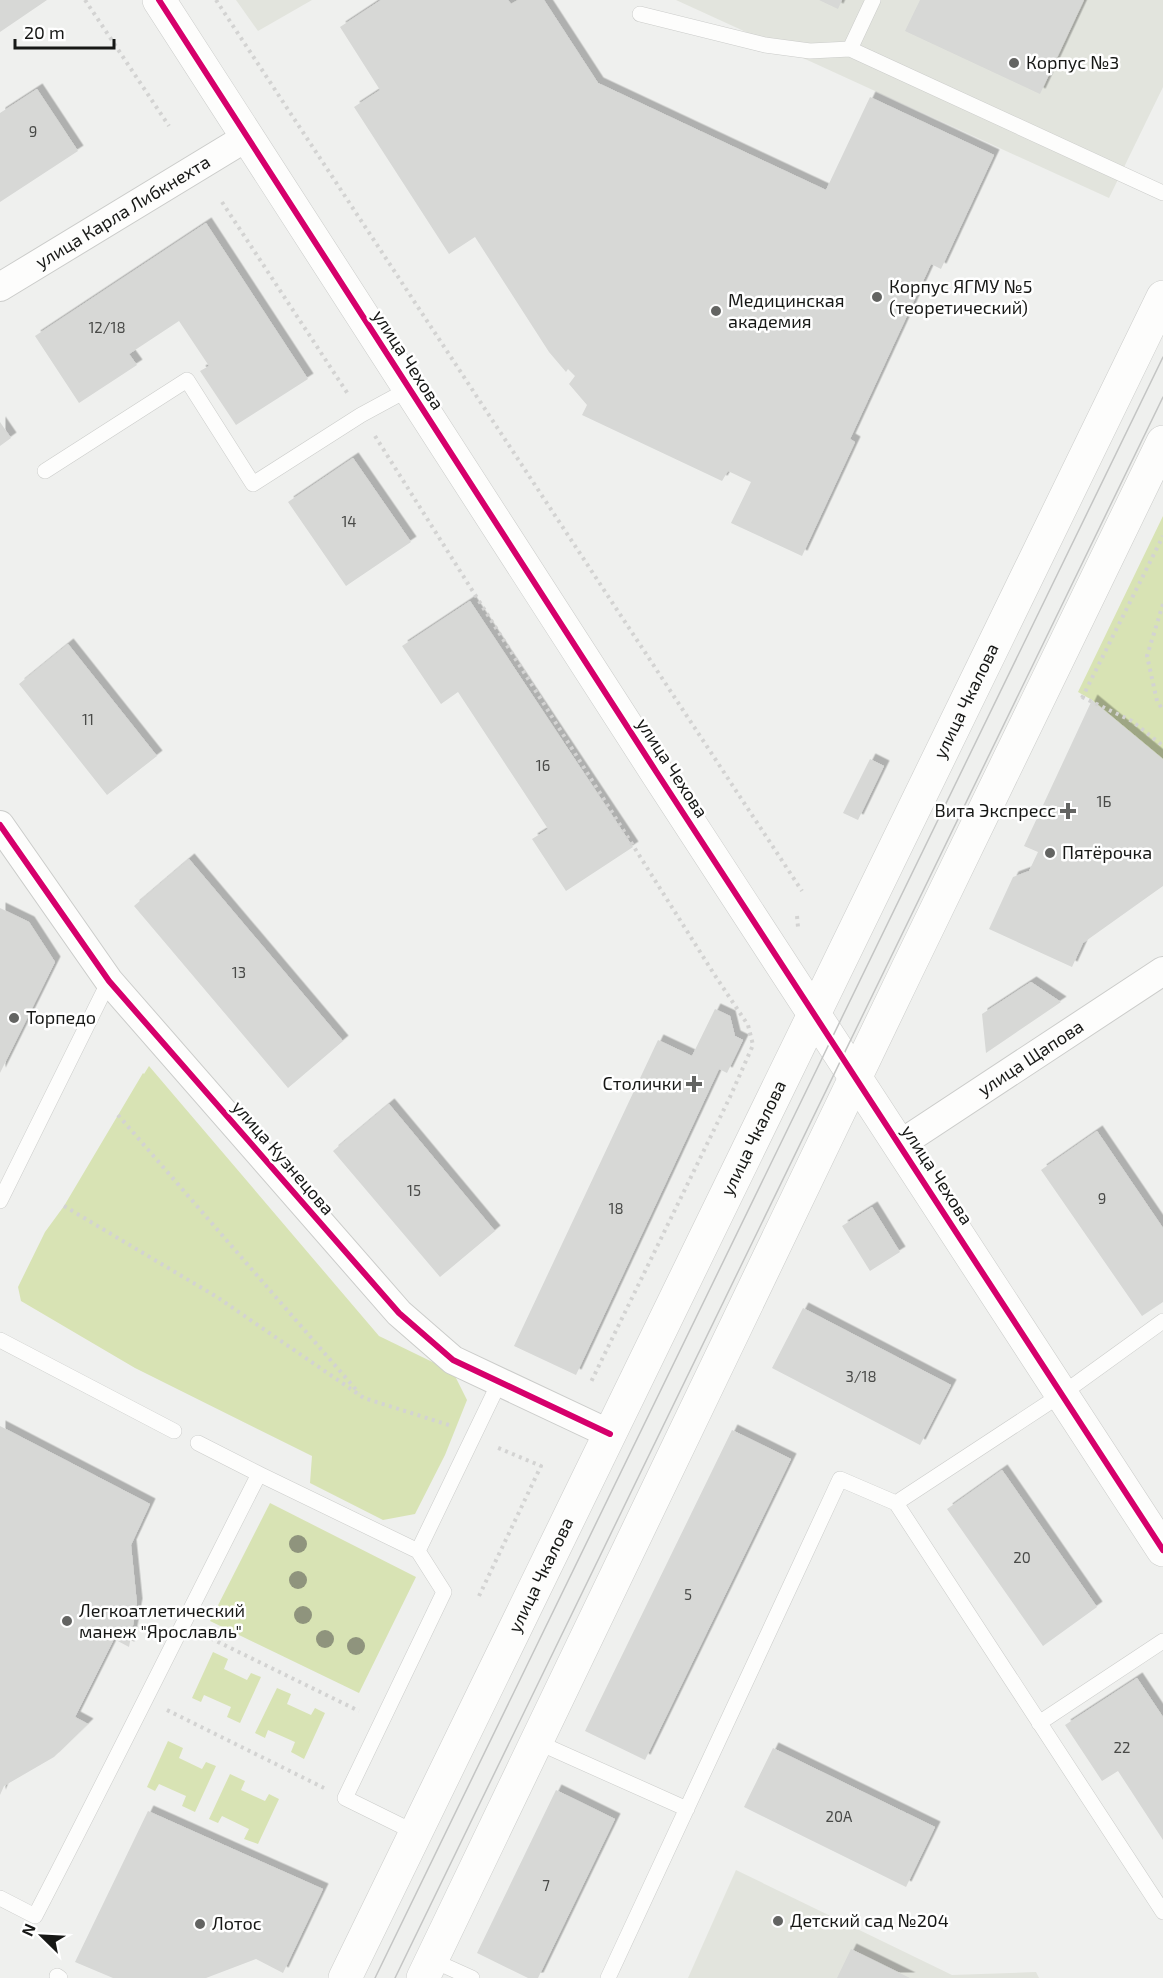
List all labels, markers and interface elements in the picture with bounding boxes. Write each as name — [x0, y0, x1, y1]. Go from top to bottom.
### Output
scale bar — [15, 12, 114, 50]
text: 20 m — [24, 21, 65, 43]
place label: Корпус №3 — [1026, 51, 1119, 73]
marker: Корпус №3 — [1007, 56, 1021, 70]
house number: 9 — [29, 122, 37, 140]
street label: улица Карла Либкнехта — [31, 150, 214, 273]
place label: Корпус ЯГМУ №5 (теоретический) — [889, 275, 1032, 318]
place label: Медицинская академия — [728, 289, 844, 332]
marker: Корпус ЯГМУ №5 (теоретический) — [870, 290, 884, 304]
marker: Медицинская академия — [709, 304, 723, 318]
street label: улица Чехова — [368, 305, 449, 413]
house number: 12/18 — [88, 318, 126, 336]
house number: 14 — [341, 512, 357, 530]
street label: улица Чкалова — [928, 639, 1003, 762]
house number: 11 — [82, 710, 94, 728]
street label: улица Чехова — [632, 713, 713, 821]
house number: 16 — [536, 756, 550, 774]
house number: 1Б — [1097, 792, 1111, 810]
place label: Вита Экспресс — [935, 799, 1056, 821]
marker: Вита Экспресс — [1061, 804, 1075, 818]
place label: Пятёрочка — [1062, 841, 1152, 863]
marker: Пятёрочка — [1043, 846, 1057, 860]
house number: 13 — [232, 963, 246, 981]
place label: Торпедо — [26, 1006, 96, 1028]
marker: Торпедо — [7, 1011, 21, 1025]
street label: улица Щапова — [973, 1014, 1087, 1100]
place label: Столички — [602, 1072, 682, 1094]
street label: улица Чкалова — [715, 1076, 790, 1199]
marker: Столички — [687, 1077, 701, 1091]
street label: улица Кузнецова — [228, 1096, 339, 1219]
street label: улица Чехова — [897, 1120, 978, 1228]
house number: 15 — [407, 1181, 421, 1199]
house number: 9 — [1098, 1189, 1106, 1207]
house number: 18 — [608, 1199, 624, 1217]
house number: 3/18 — [845, 1367, 877, 1385]
street label: улица Чкалова — [503, 1513, 577, 1636]
house number: 20 — [1013, 1548, 1031, 1566]
house number: 5 — [684, 1585, 692, 1603]
place label: Легкоатлетический манеж "Ярославль" — [79, 1599, 245, 1642]
marker: Легкоатлетический манеж "Ярославль" — [60, 1614, 74, 1628]
house number: 22 — [1114, 1738, 1130, 1756]
house number: 20А — [826, 1807, 853, 1825]
house number: 7 — [542, 1876, 550, 1894]
north arrow — [12, 1906, 72, 1966]
place label: Детский сад №204 — [790, 1909, 949, 1931]
place label: Лотос — [212, 1912, 262, 1934]
marker: Детский сад №204 — [771, 1914, 785, 1928]
marker: Лотос — [193, 1917, 207, 1931]
text: N — [17, 1921, 39, 1939]

